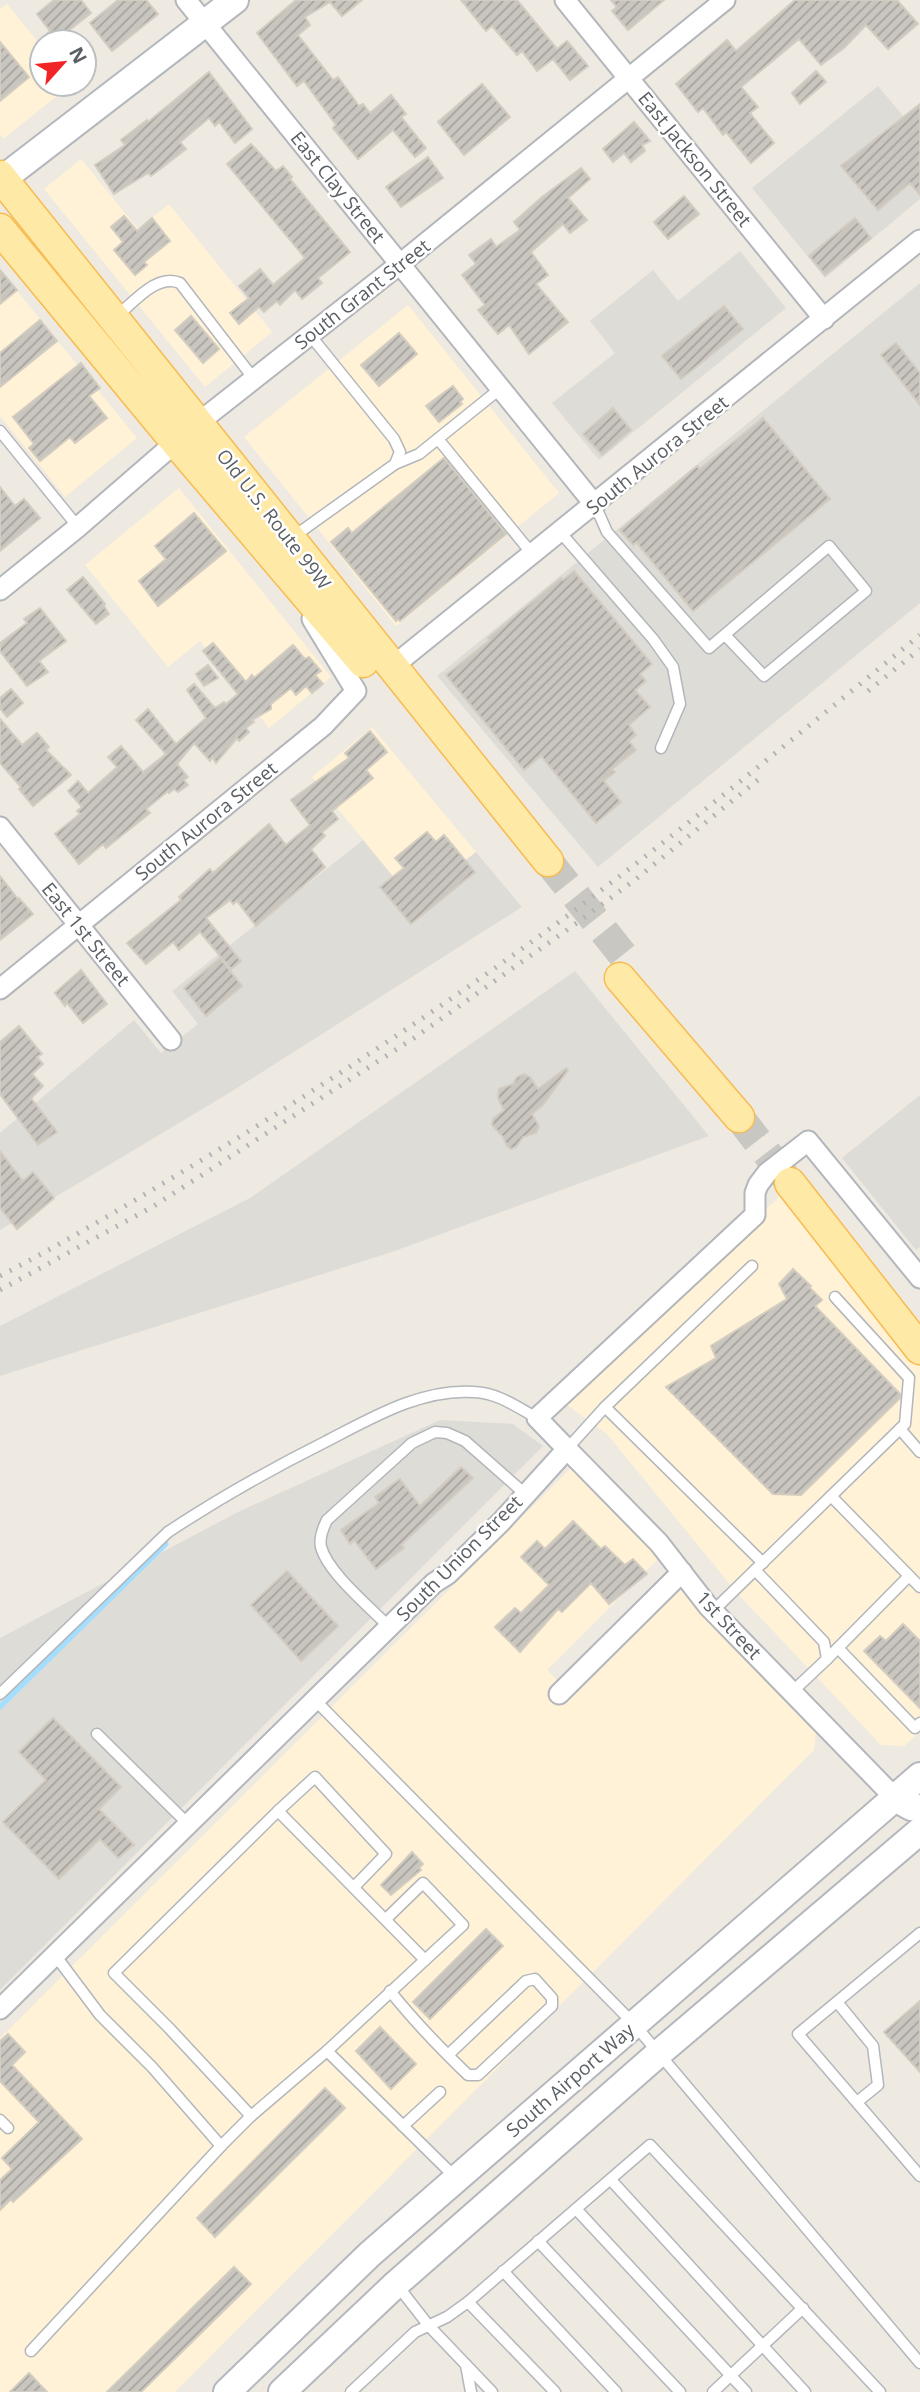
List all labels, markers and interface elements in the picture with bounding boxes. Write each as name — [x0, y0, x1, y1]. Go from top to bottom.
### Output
north arrow — [28, 28, 98, 98]
text: N — [63, 42, 93, 68]
street label: East Jackson Street — [632, 86, 758, 232]
street label: East Clay Street — [285, 126, 391, 248]
street label: South Grant Street — [289, 233, 435, 355]
street label: South Aurora Street — [580, 389, 734, 520]
street label: Old U.S. Route 99W — [211, 443, 337, 595]
street label: South Aurora Street — [129, 755, 283, 886]
street label: East 1st Street — [36, 877, 136, 992]
street label: South Union Street — [390, 1489, 528, 1627]
street label: 1st Street — [691, 1585, 768, 1665]
street label: South Airport Way — [500, 2017, 640, 2143]

